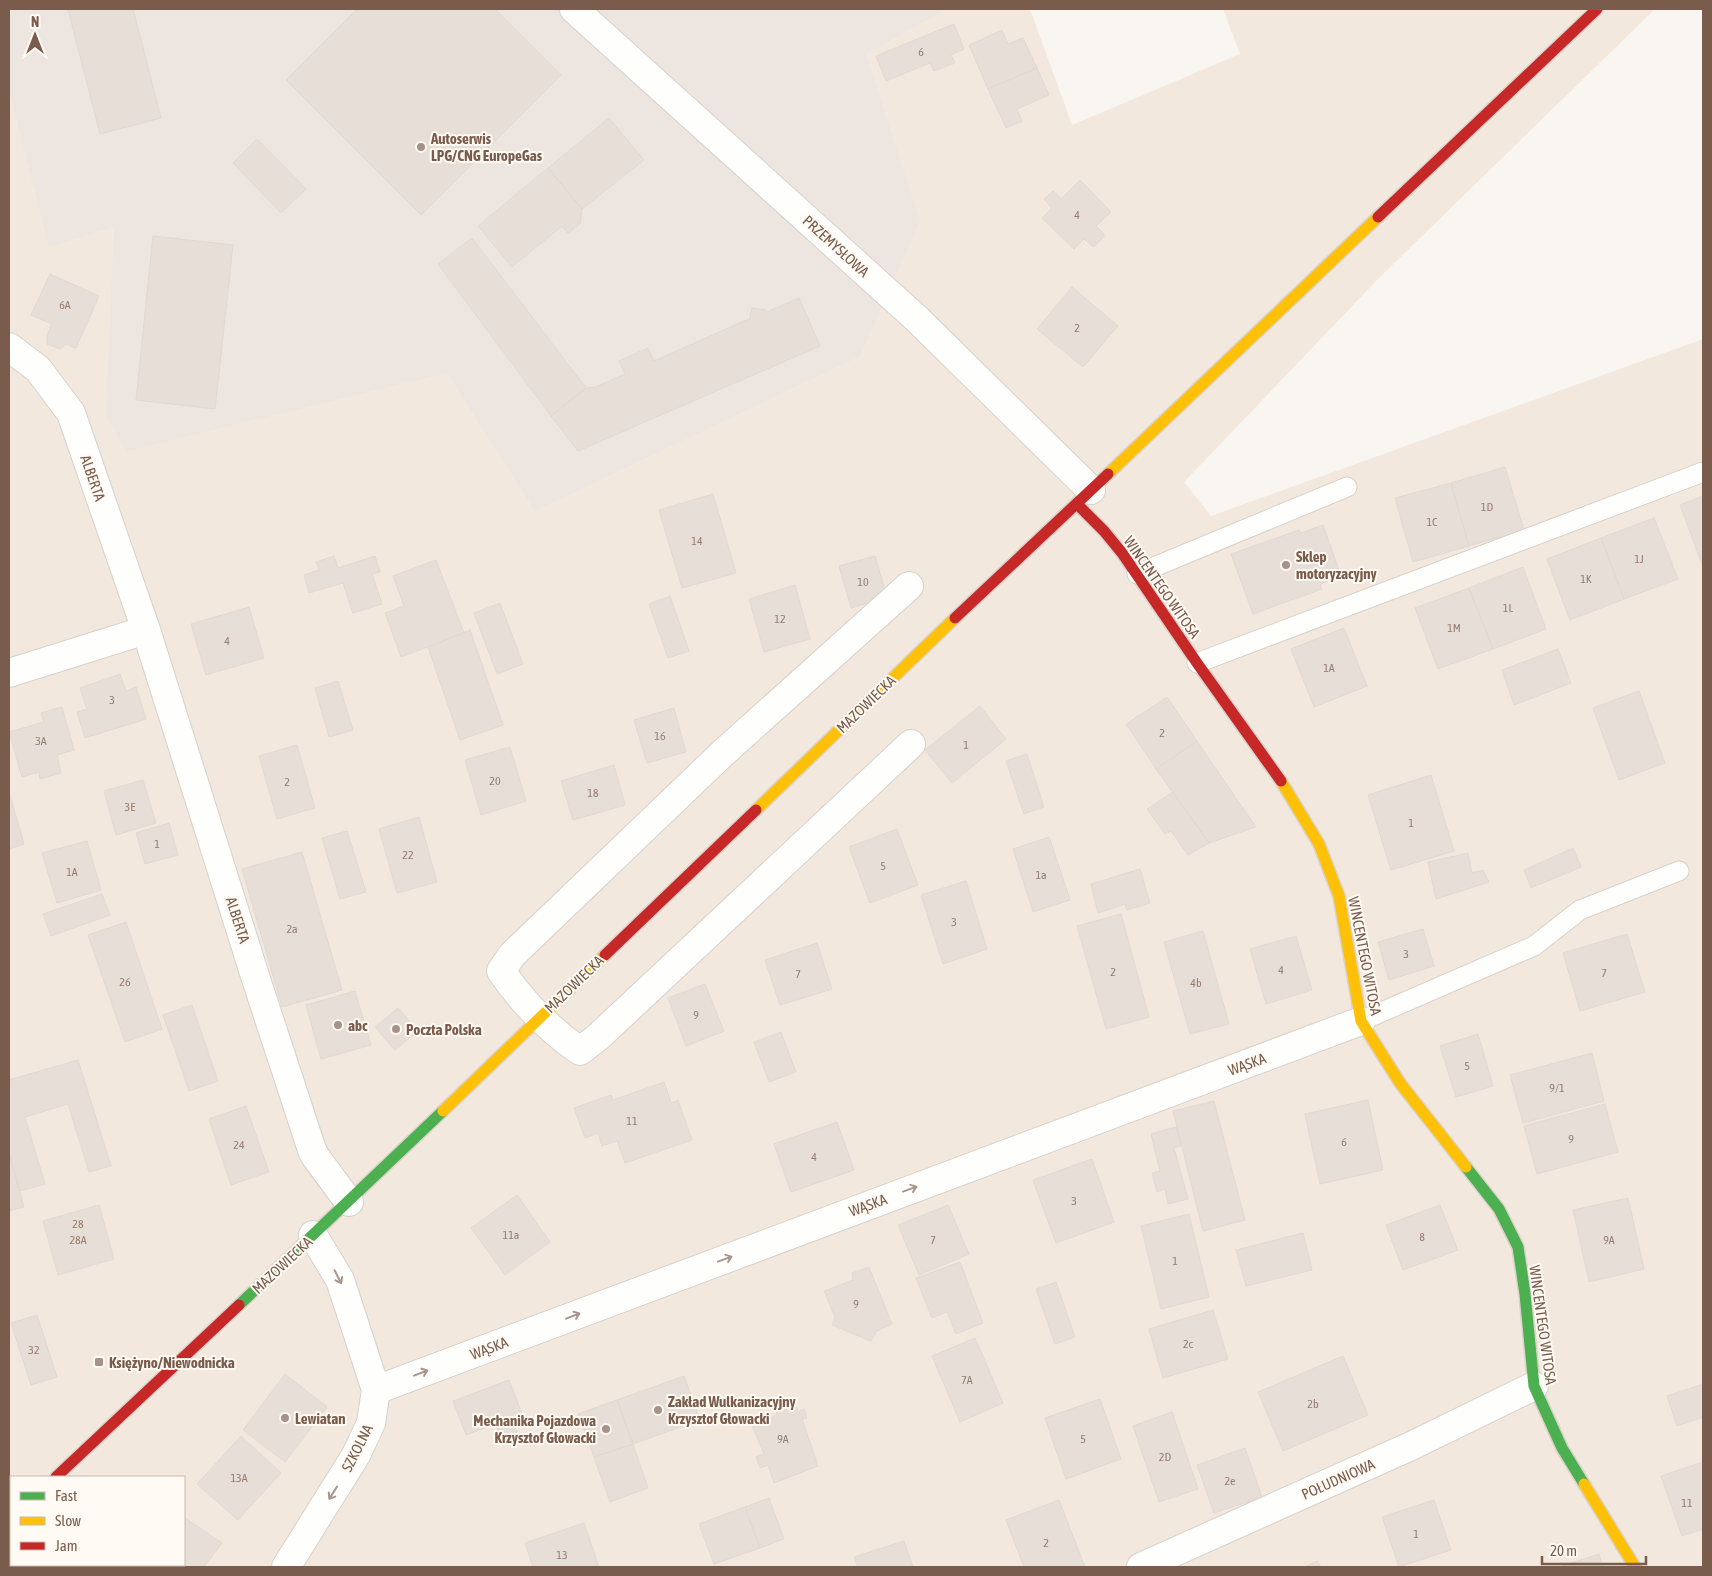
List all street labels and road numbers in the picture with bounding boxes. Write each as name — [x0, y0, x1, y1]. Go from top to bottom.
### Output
street label: PRZEMYSŁOWA — [799, 212, 873, 281]
street label: ALBERTA — [77, 453, 109, 504]
street label: WINCENTEGO WITOSA — [1120, 533, 1204, 642]
street label: MAZOWIECKA — [833, 671, 899, 736]
street label: ALBERTA — [223, 895, 254, 946]
street label: WINCENTEGO WITOSA — [1345, 895, 1385, 1017]
street label: MAZOWIECKA — [541, 951, 607, 1016]
street label: WĄSKA — [1226, 1049, 1269, 1079]
street label: WĄSKA — [847, 1190, 890, 1220]
street label: MAZOWIECKA — [249, 1233, 316, 1297]
street label: WINCENTEGO WITOSA — [1526, 1264, 1560, 1387]
street label: WĄSKA — [468, 1333, 511, 1363]
street label: SZKOLNA — [338, 1421, 376, 1474]
street label: POŁUDNIOWA — [1299, 1455, 1378, 1503]

